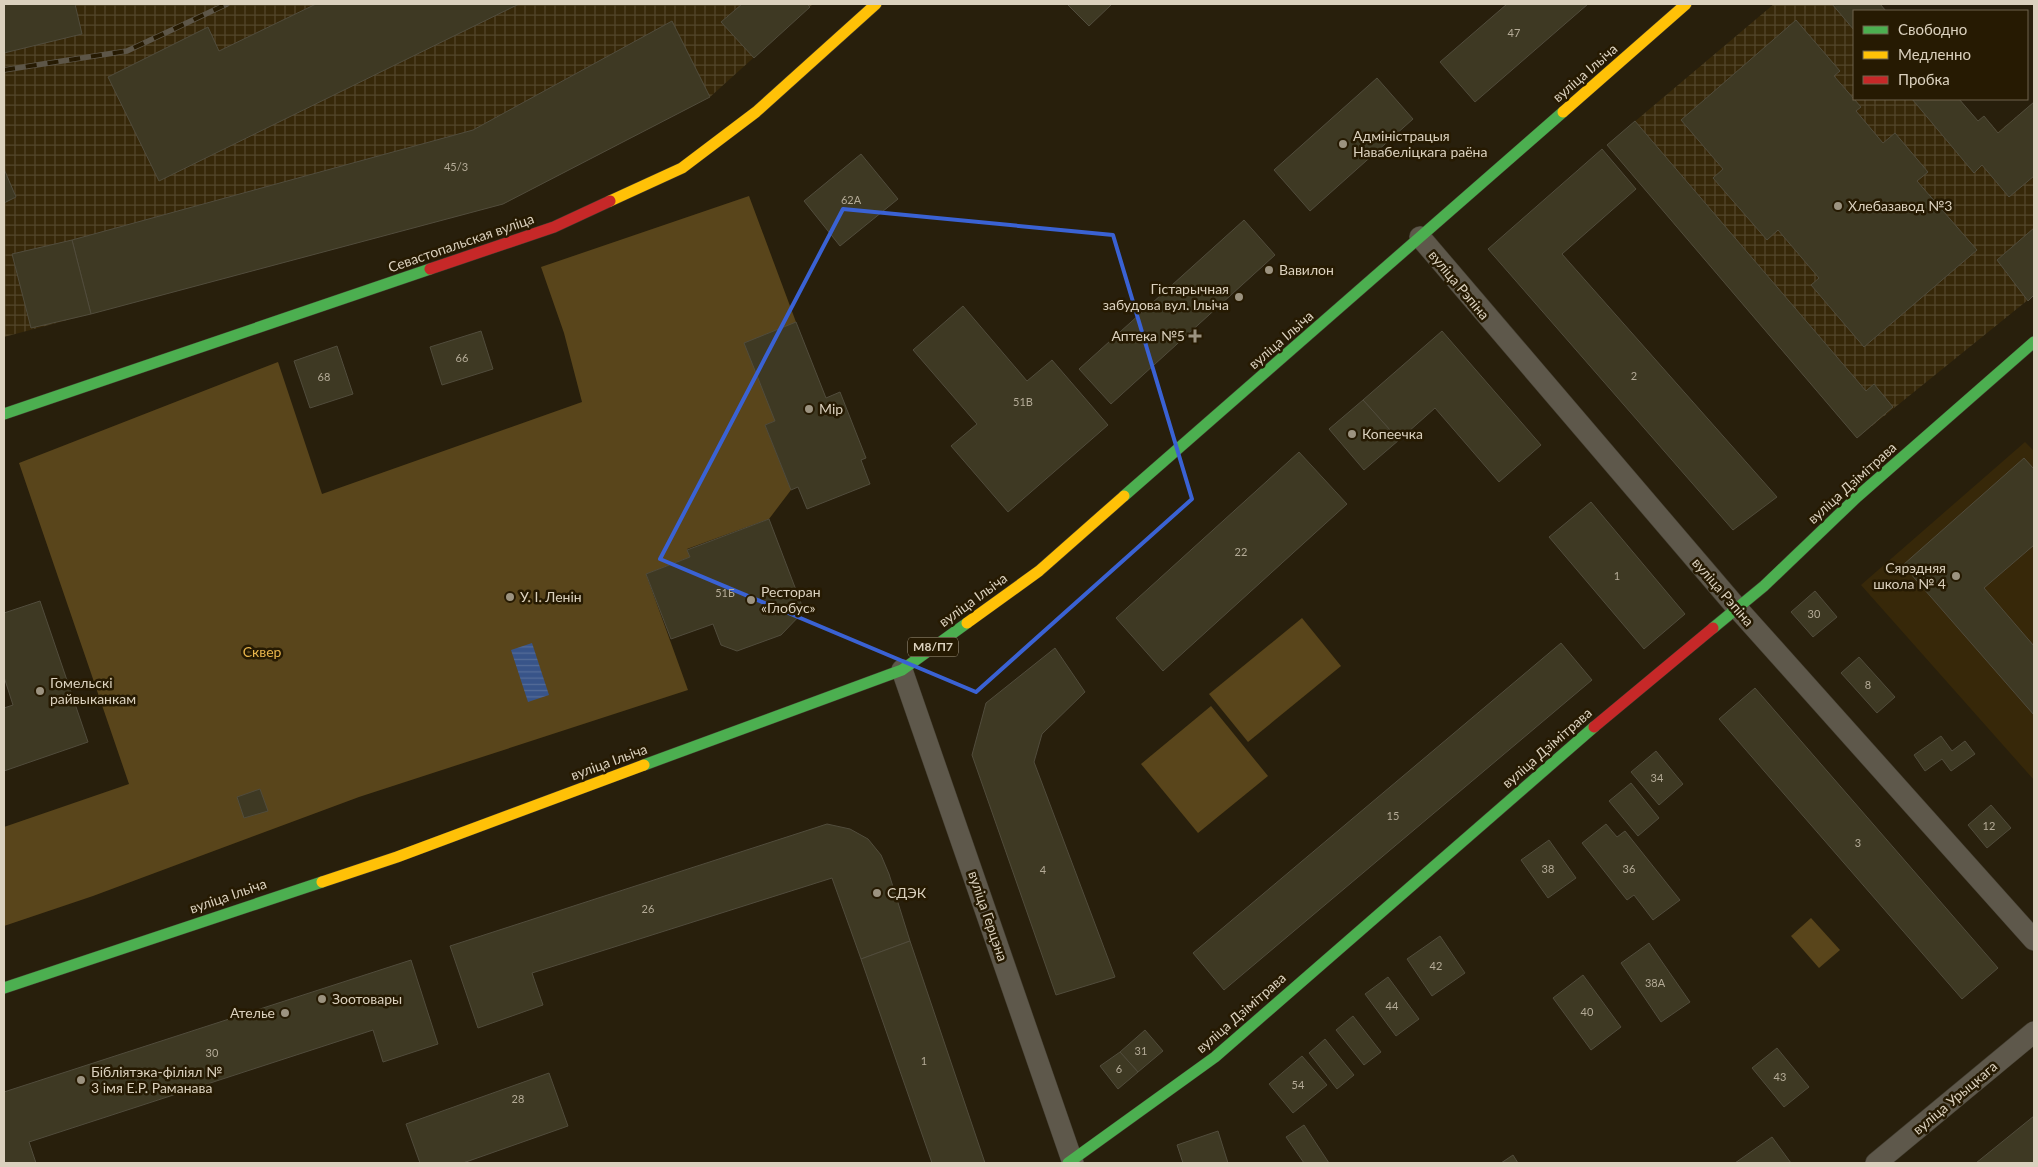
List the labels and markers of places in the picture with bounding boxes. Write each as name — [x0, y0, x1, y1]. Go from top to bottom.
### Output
place label: Адміністрацыя Навабеліцкага раёна — [1353, 127, 1487, 160]
marker: Адміністрацыя Навабеліцкага раёна — [1337, 138, 1349, 150]
place label: Хлебазавод №3 — [1848, 197, 1952, 214]
marker: Хлебазавод №3 — [1832, 200, 1844, 212]
place label: Вавилон — [1279, 261, 1334, 278]
marker: Вавилон — [1263, 264, 1275, 276]
place label: Гістарычная забудова вул. Ільіча — [1103, 280, 1229, 313]
marker: Гістарычная забудова вул. Ільіча — [1233, 291, 1245, 303]
place label: Аптека №5 — [1111, 327, 1185, 344]
marker: Аптека №5 — [1189, 330, 1201, 342]
place label: Мір — [819, 400, 843, 417]
marker: Мір — [803, 403, 815, 415]
place label: Копеечка — [1362, 425, 1423, 442]
marker: Копеечка — [1346, 428, 1358, 440]
place label: Сярэдняя школа № 4 — [1873, 559, 1946, 592]
marker: Сярэдняя школа № 4 — [1950, 570, 1962, 582]
place label: Ресторан «Глобус» — [761, 583, 821, 616]
place label: У. І. Ленін — [520, 588, 582, 605]
marker: У. І. Ленін — [504, 591, 516, 603]
marker: Ресторан «Глобус» — [745, 594, 757, 606]
place label: Гомельскі райвыканкам — [50, 674, 136, 707]
marker: Гомельскі райвыканкам — [34, 685, 46, 697]
place label: СДЭК — [887, 884, 927, 901]
marker: СДЭК — [871, 887, 883, 899]
place label: Зоотовары — [332, 990, 402, 1007]
marker: Зоотовары — [316, 993, 328, 1005]
place label: Ателье — [230, 1004, 275, 1021]
marker: Ателье — [279, 1007, 291, 1019]
place label: Бібліятэка-філіял № 3 імя Е.Р. Раманава — [91, 1063, 222, 1096]
marker: Бібліятэка-філіял № 3 імя Е.Р. Раманава — [75, 1074, 87, 1086]

